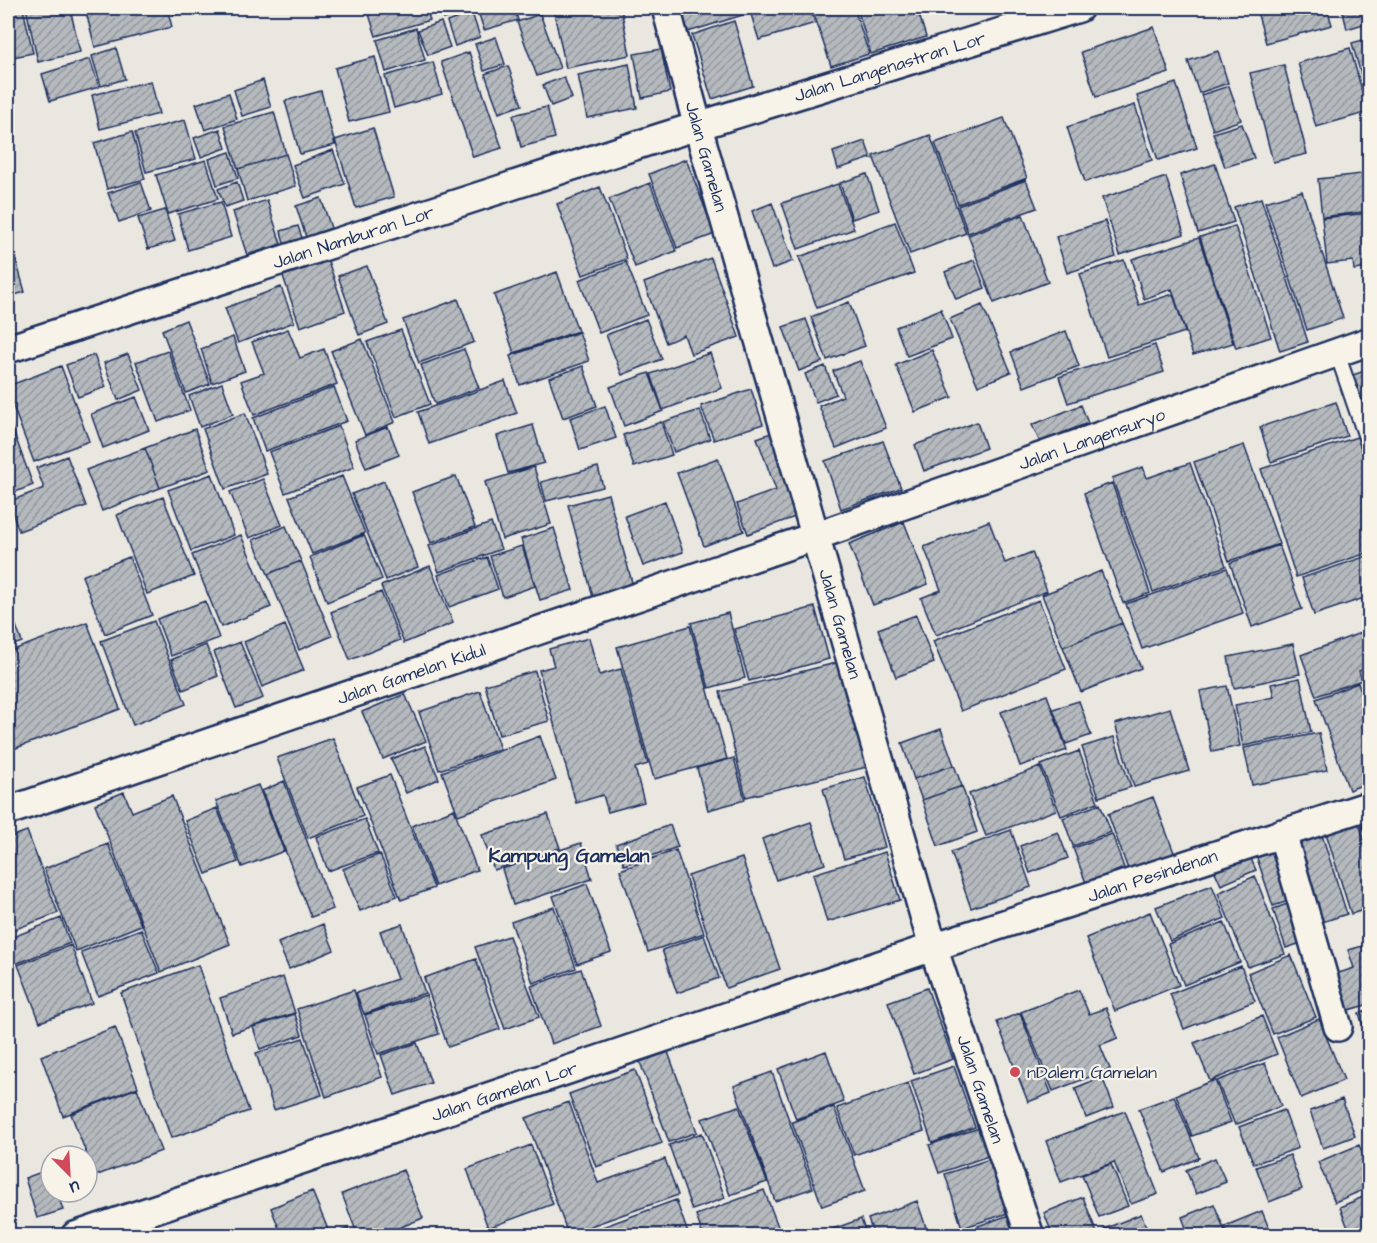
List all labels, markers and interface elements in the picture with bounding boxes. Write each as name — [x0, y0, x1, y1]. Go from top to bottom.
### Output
street label: Jalan Langenastran Lor — [791, 26, 989, 108]
street label: Jalan Gamelan — [679, 99, 734, 215]
street label: Jalan Namburan Lor — [269, 200, 438, 275]
street label: Jalan Langensuryo — [1015, 402, 1169, 477]
street label: Jalan Gamelan — [812, 566, 868, 682]
street label: Jalan Gamelan Kidul — [334, 637, 489, 711]
district label: Kampung Gamelan — [488, 842, 650, 871]
street label: Jalan Pesindenan — [1084, 843, 1221, 909]
street label: Jalan Gamelan — [950, 1031, 1010, 1147]
street label: Jalan Gamelan Lor — [428, 1056, 581, 1128]
place label: nDalem Gamelan — [1027, 1060, 1157, 1085]
marker: nDalem Gamelan — [1008, 1065, 1022, 1079]
north arrow — [39, 1144, 99, 1204]
text: U — [66, 1175, 83, 1199]

